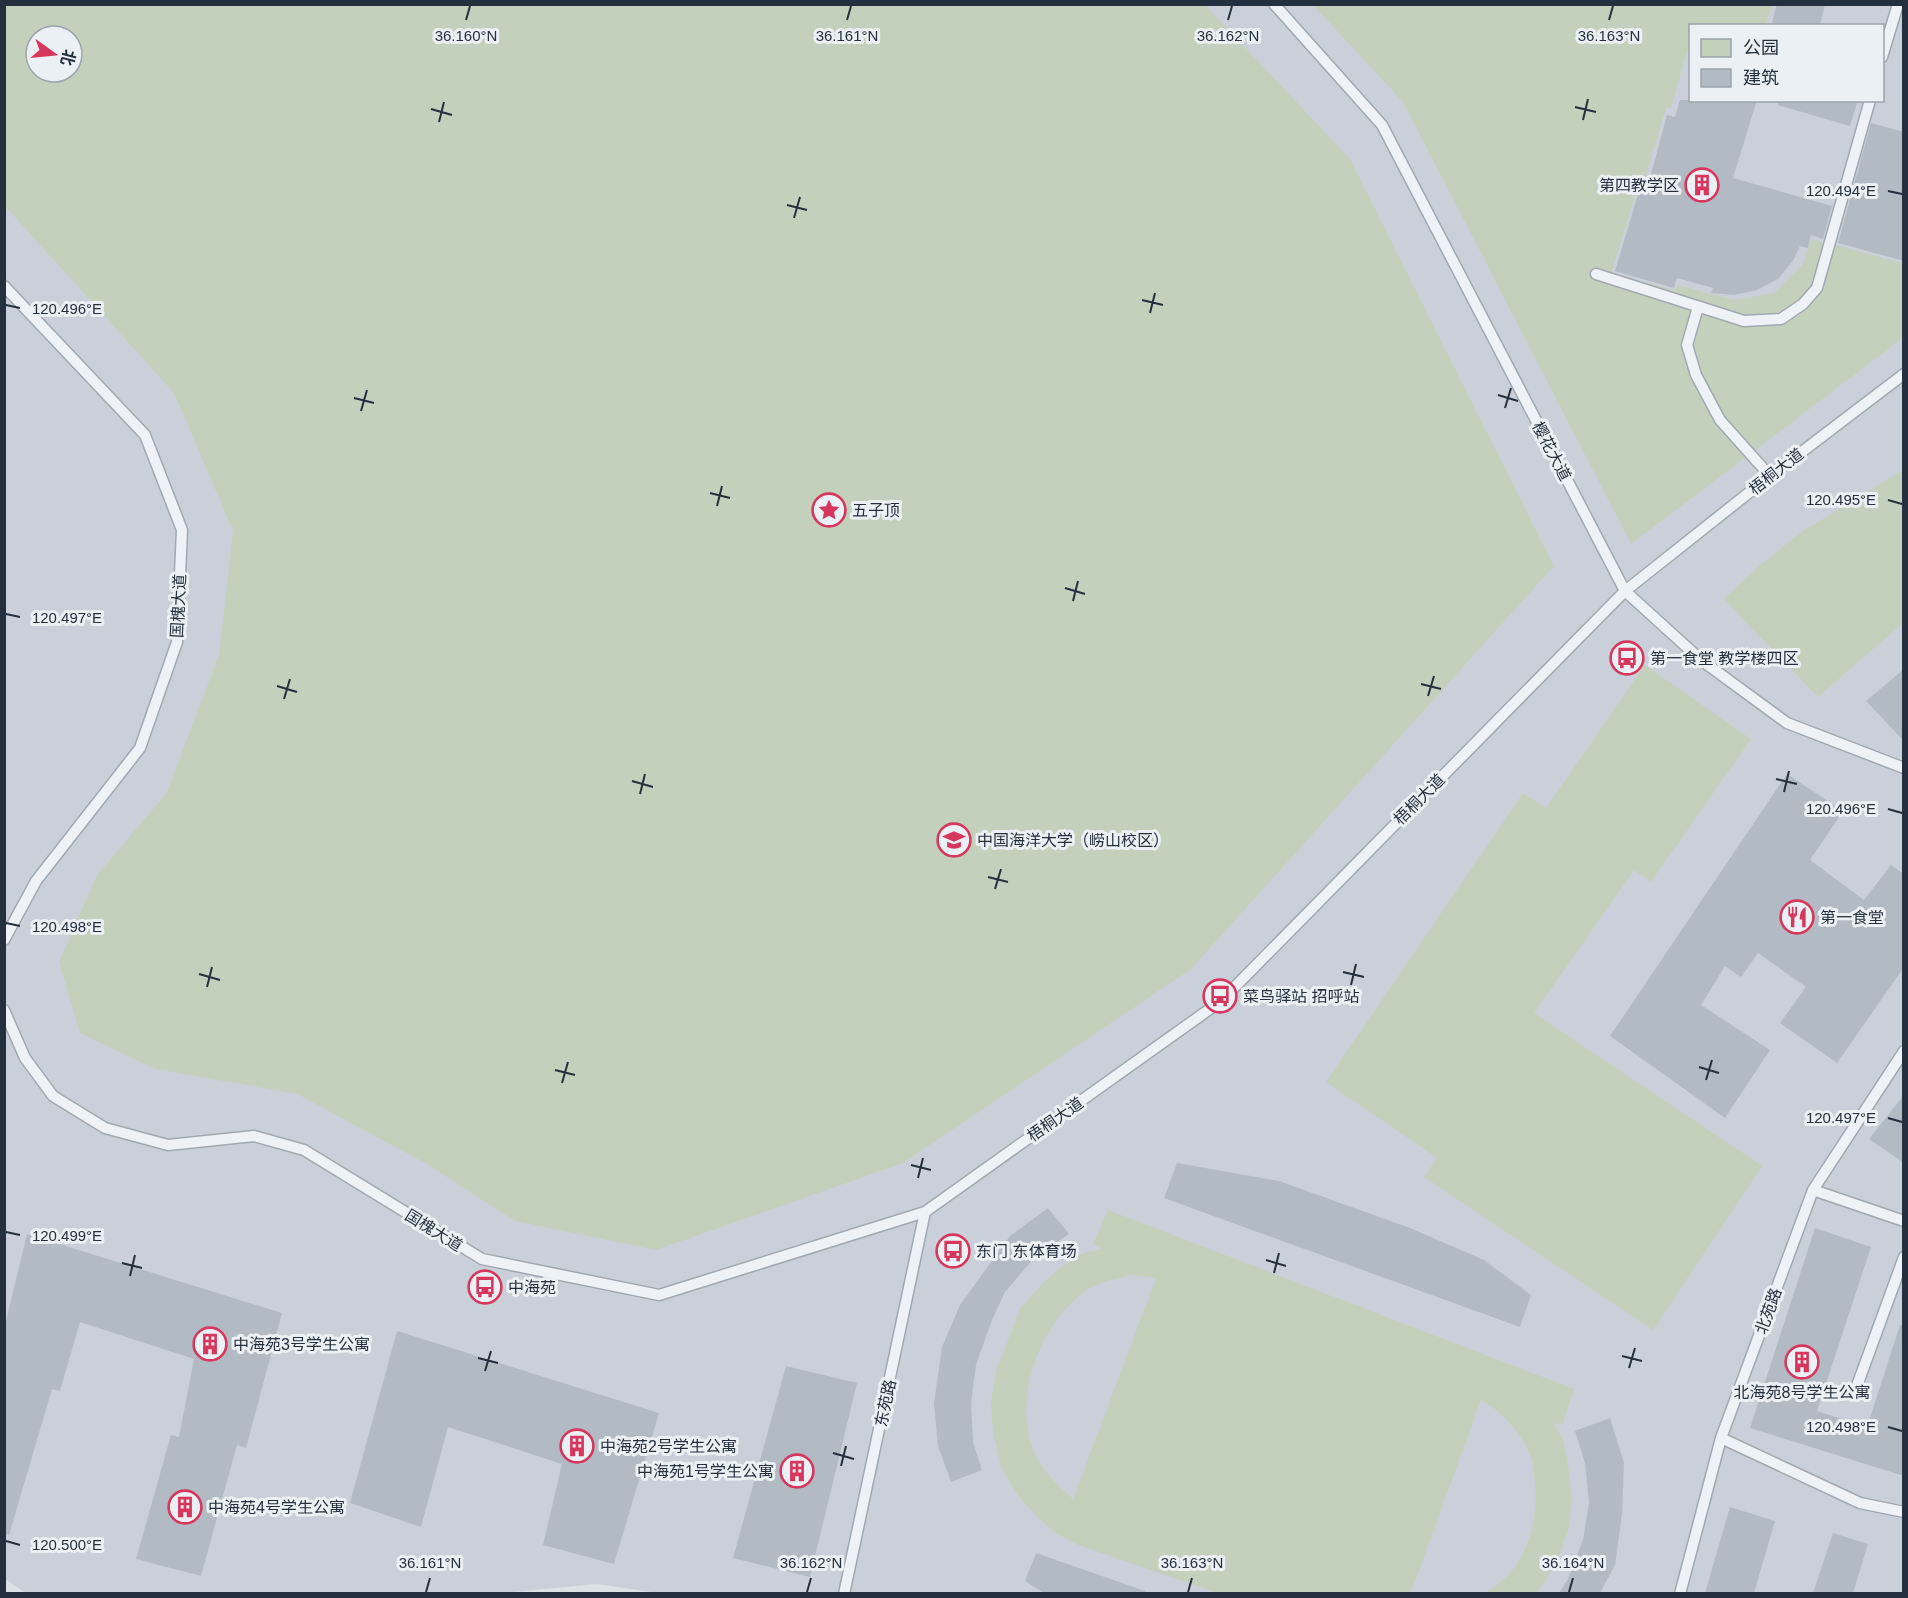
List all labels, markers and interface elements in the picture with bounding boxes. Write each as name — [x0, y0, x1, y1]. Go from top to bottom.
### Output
north arrow — [24, 24, 84, 84]
legend — [1689, 24, 1884, 102]
text: 36.160°N — [435, 27, 497, 44]
text: 36.161°N — [816, 27, 878, 44]
text: 36.162°N — [1197, 27, 1259, 44]
text: 36.163°N — [1578, 27, 1640, 44]
text: 公园 — [1743, 38, 1779, 58]
text: 北 — [58, 48, 78, 68]
text: 建筑 — [1743, 68, 1779, 88]
building icon: 第四教学区 — [1684, 167, 1720, 203]
place label: 第四教学区 — [1599, 177, 1679, 194]
text: 120.494°E — [1806, 182, 1876, 199]
text: 120.496°E — [32, 300, 102, 317]
street label: 樱花大道 — [1529, 419, 1574, 483]
street label: 梧桐大道 — [1746, 445, 1807, 498]
text: 120.495°E — [1806, 491, 1876, 508]
place icon: 五子顶 — [811, 492, 847, 528]
place label: 五子顶 — [852, 502, 900, 519]
street label: 国槐大道 — [168, 574, 189, 638]
text: 120.497°E — [32, 609, 102, 626]
bus stop icon: 第一食堂 教学楼四区 — [1609, 640, 1645, 676]
place label: 第一食堂 教学楼四区 — [1650, 650, 1798, 667]
street label: 梧桐大道 — [1391, 771, 1448, 828]
text: 120.496°E — [1806, 800, 1876, 817]
school or university icon: 中国海洋大学（崂山校区） — [936, 822, 972, 858]
place label: 中国海洋大学（崂山校区） — [977, 832, 1169, 849]
restaurant icon: 第一食堂 — [1779, 899, 1815, 935]
place label: 第一食堂 — [1820, 909, 1884, 926]
text: 120.498°E — [32, 918, 102, 935]
bus stop icon: 菜鸟驿站 招呼站 — [1202, 978, 1238, 1014]
place label: 菜鸟驿站 招呼站 — [1243, 988, 1359, 1005]
street label: 梧桐大道 — [1024, 1094, 1086, 1145]
text: 120.497°E — [1806, 1109, 1876, 1126]
street label: 国槐大道 — [402, 1206, 465, 1255]
text: 120.499°E — [32, 1227, 102, 1244]
bus stop icon: 东门 东体育场 — [935, 1233, 971, 1269]
place label: 东门 东体育场 — [976, 1243, 1076, 1260]
bus stop icon: 中海苑 — [467, 1269, 503, 1305]
place label: 中海苑 — [508, 1279, 556, 1296]
street label: 北苑路 — [1752, 1286, 1785, 1337]
building icon: 中海苑3号学生公寓 — [192, 1326, 228, 1362]
place label: 中海苑3号学生公寓 — [233, 1336, 370, 1353]
building icon: 北海苑8号学生公寓 — [1784, 1344, 1820, 1380]
street label: 东苑路 — [872, 1378, 899, 1428]
place label: 北海苑8号学生公寓 — [1734, 1384, 1870, 1401]
text: 120.498°E — [1806, 1418, 1876, 1435]
building icon: 中海苑2号学生公寓 — [559, 1428, 595, 1464]
place label: 中海苑2号学生公寓 — [600, 1438, 737, 1455]
building icon: 中海苑1号学生公寓 — [779, 1453, 815, 1489]
place label: 中海苑1号学生公寓 — [637, 1463, 774, 1480]
building icon: 中海苑4号学生公寓 — [167, 1489, 203, 1525]
place label: 中海苑4号学生公寓 — [208, 1499, 345, 1516]
text: 120.500°E — [32, 1536, 102, 1553]
text: 36.161°N — [399, 1554, 461, 1571]
text: 36.162°N — [780, 1554, 842, 1571]
text: 36.163°N — [1161, 1554, 1223, 1571]
text: 36.164°N — [1542, 1554, 1604, 1571]

